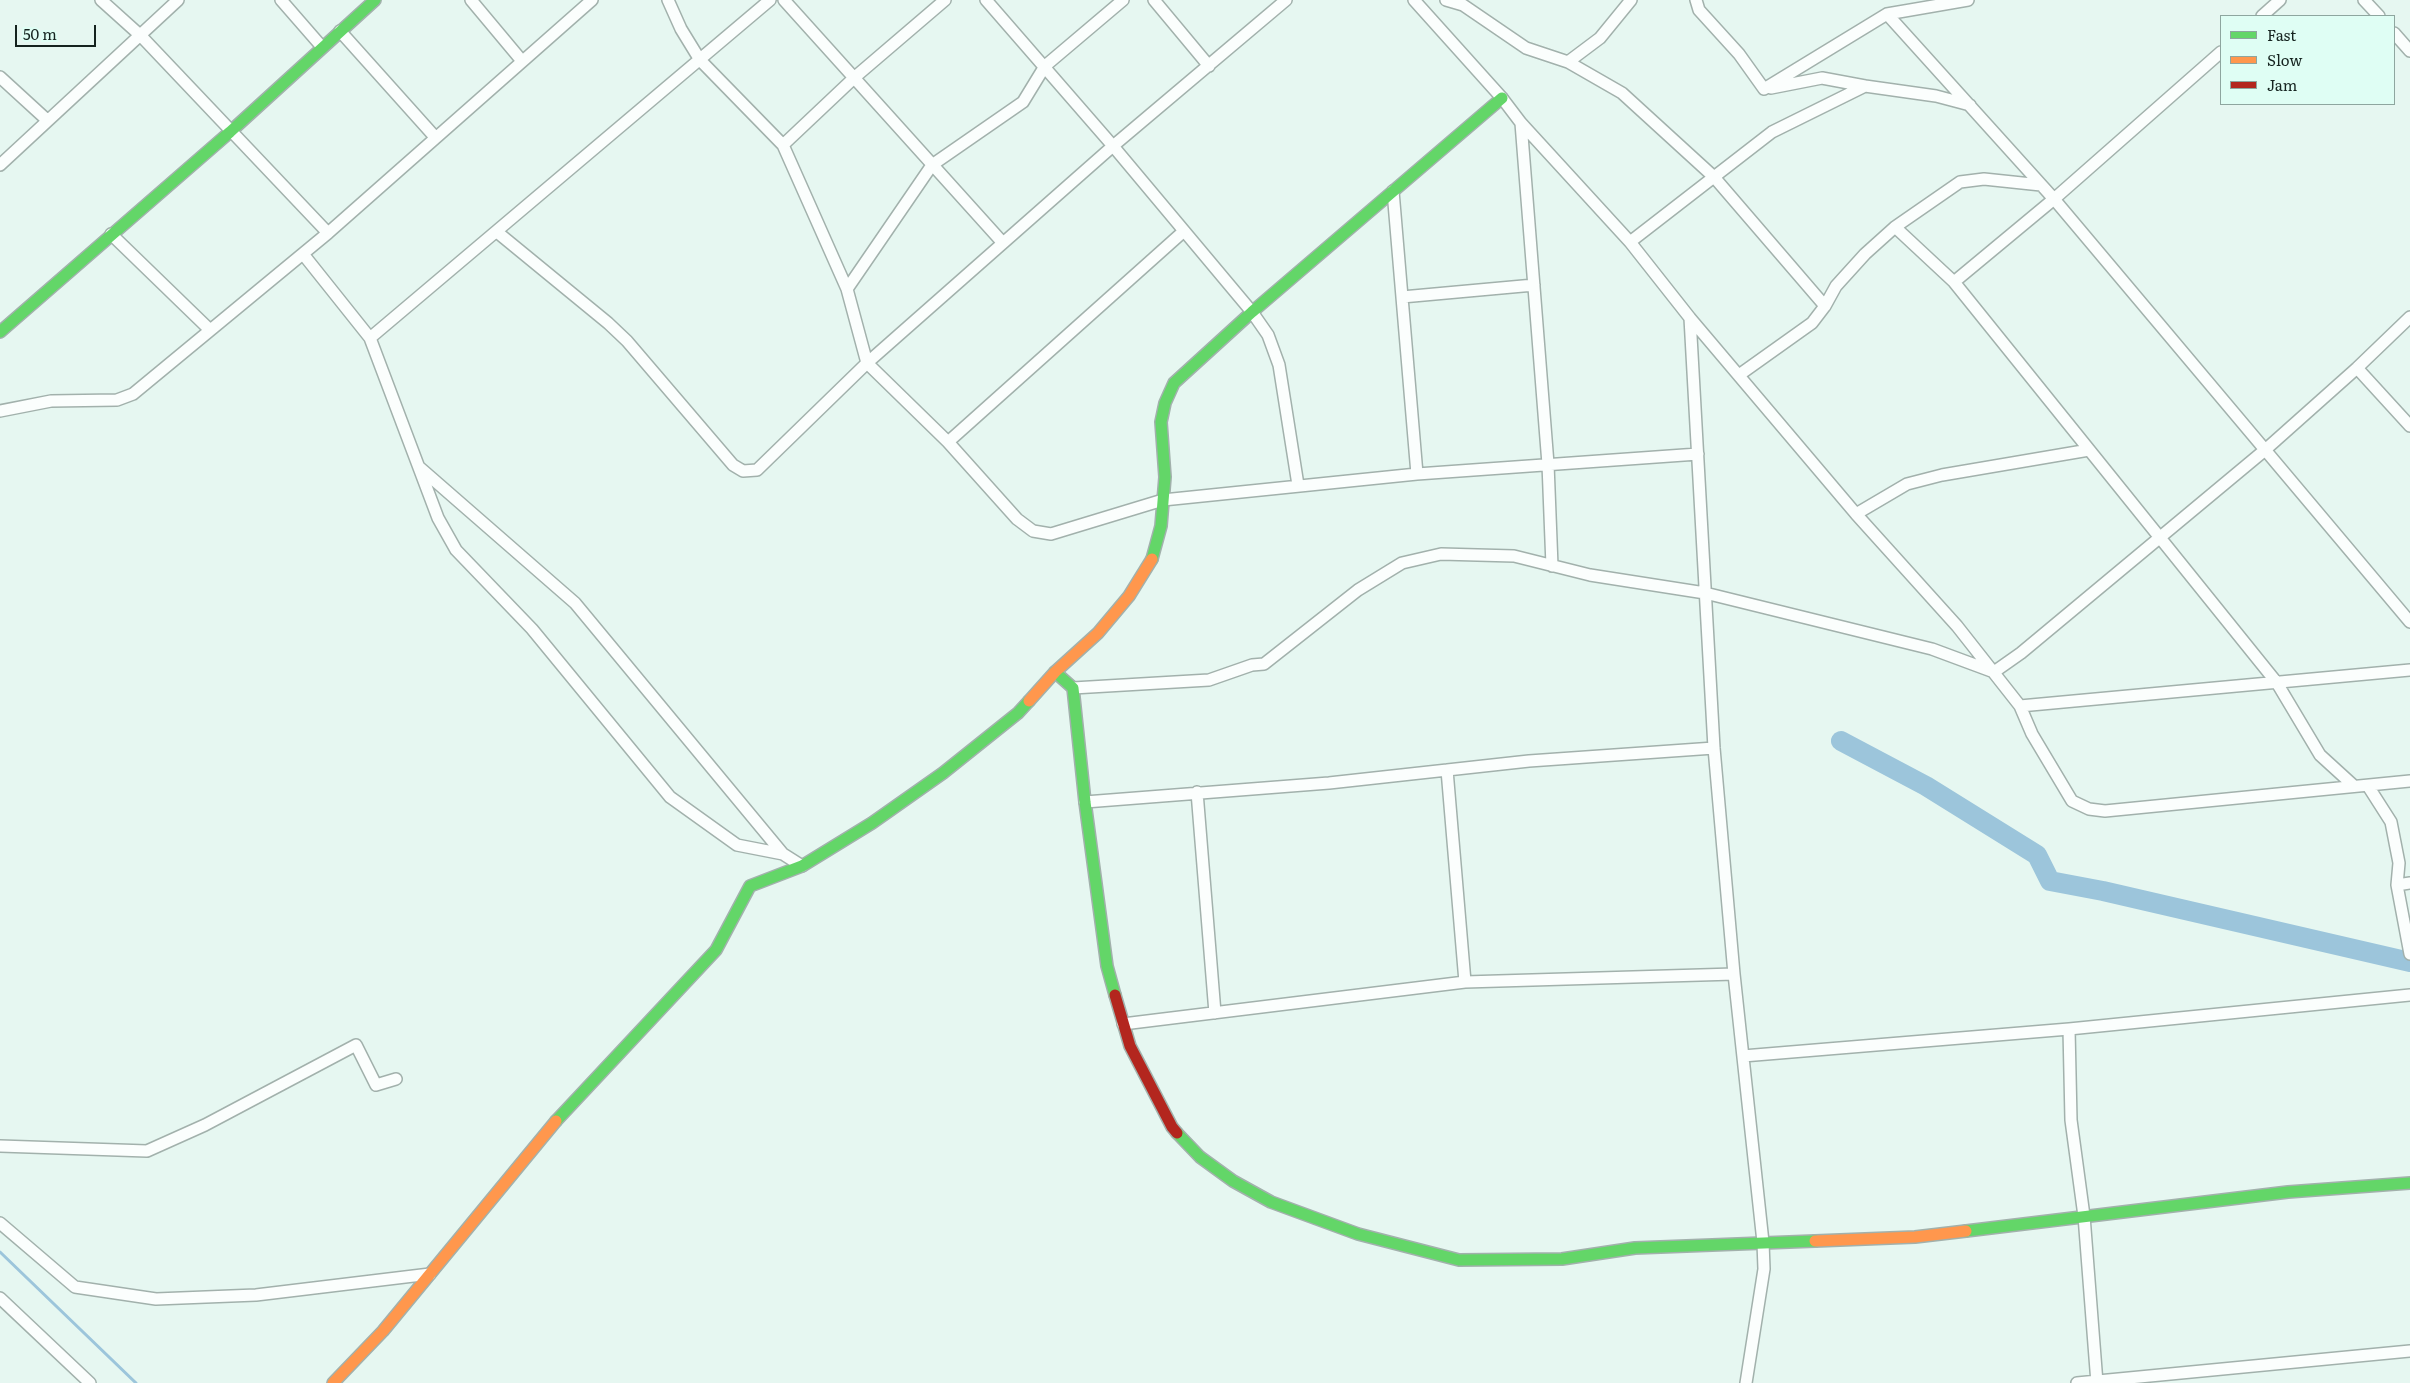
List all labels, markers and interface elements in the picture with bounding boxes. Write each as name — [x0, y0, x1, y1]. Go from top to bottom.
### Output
scale bar — [18, 15, 99, 47]
legend — [2220, 15, 2395, 105]
text: 50 m — [23, 22, 57, 45]
text: Fast — [2267, 23, 2296, 46]
text: Slow — [2267, 48, 2302, 71]
text: Jam — [2267, 73, 2297, 96]

